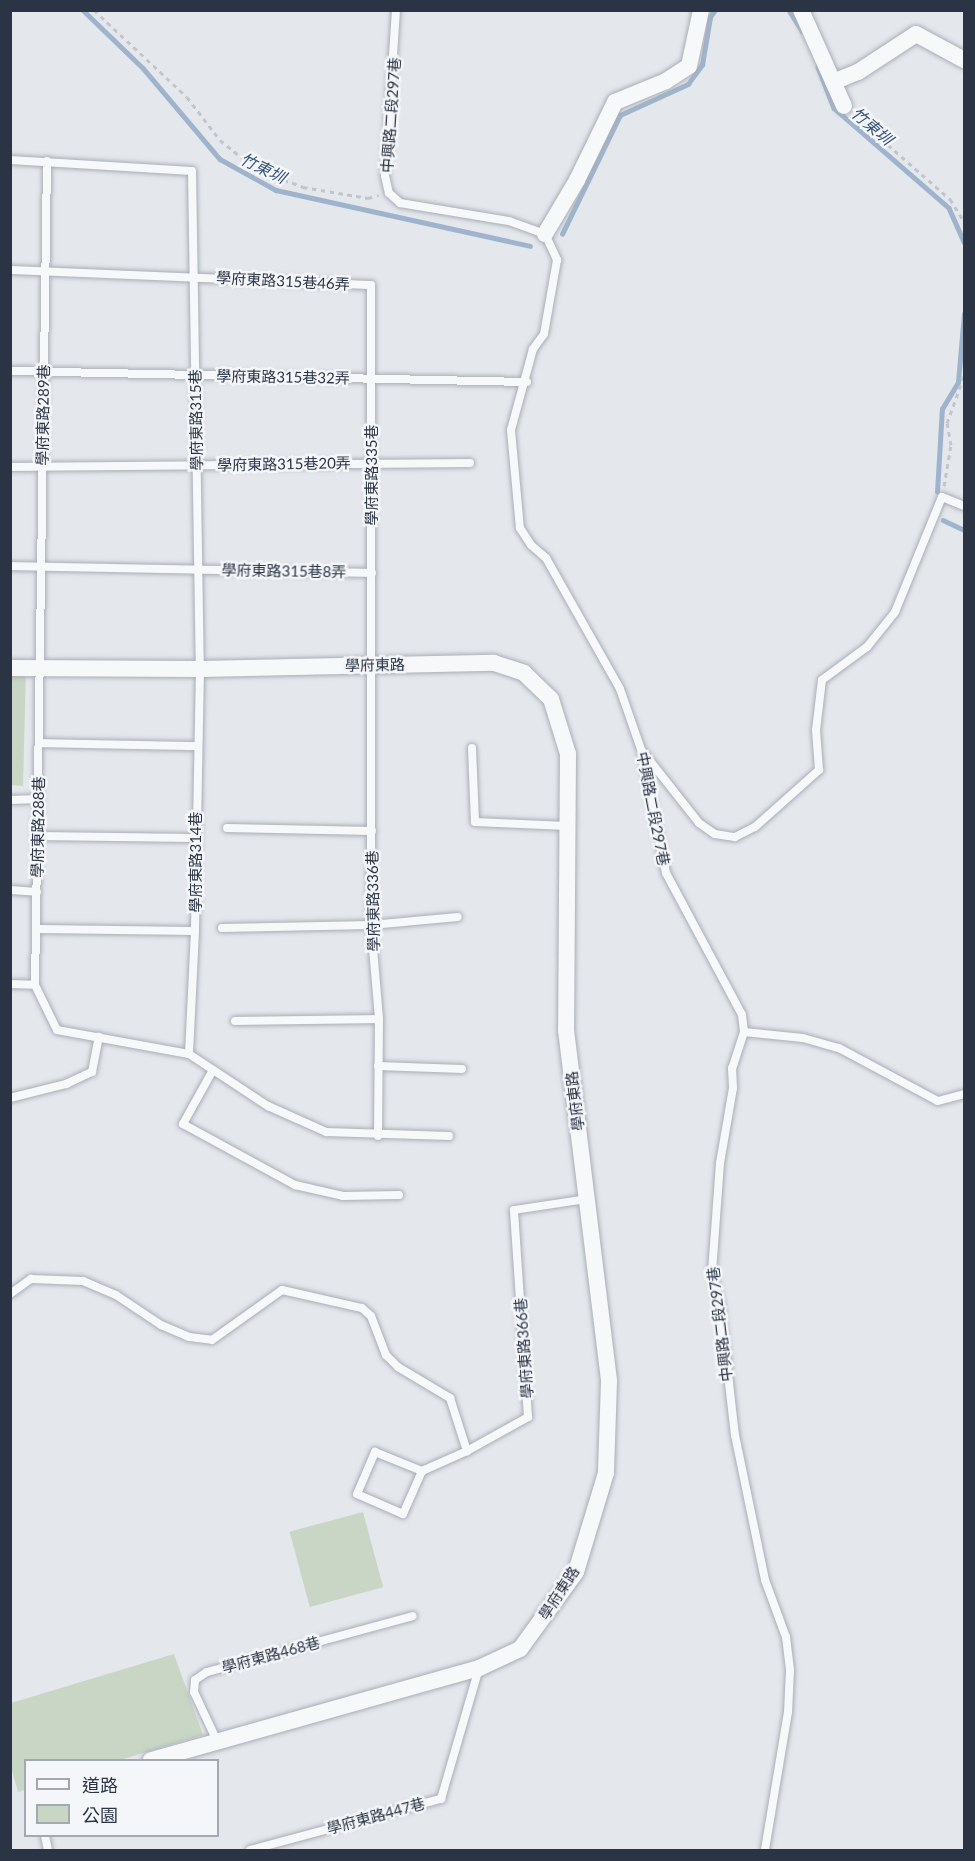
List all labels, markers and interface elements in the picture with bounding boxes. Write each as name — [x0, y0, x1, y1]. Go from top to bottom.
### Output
street label: 中興路二段297巷 — [378, 56, 404, 174]
water label: 竹東圳 — [848, 103, 896, 149]
water label: 竹東圳 — [237, 149, 289, 187]
street label: 學府東路315巷46弄 — [216, 269, 350, 293]
street label: 學府東路289巷 — [33, 364, 53, 466]
street label: 學府東路315巷32弄 — [216, 367, 350, 387]
street label: 學府東路315巷 — [186, 369, 206, 471]
street label: 學府東路335巷 — [363, 424, 381, 526]
street label: 學府東路315巷20弄 — [217, 454, 351, 474]
street label: 學府東路315巷8弄 — [221, 561, 347, 581]
street label: 學府東路 — [345, 655, 405, 675]
street label: 中興路二段297巷 — [633, 750, 673, 868]
street label: 學府東路288巷 — [28, 776, 48, 878]
street label: 學府東路314巷 — [187, 811, 205, 913]
street label: 學府東路336巷 — [363, 850, 383, 952]
street label: 學府東路 — [562, 1070, 588, 1132]
street label: 中興路二段297巷 — [704, 1265, 736, 1383]
street label: 學府東路366巷 — [511, 1297, 537, 1399]
street label: 學府東路 — [535, 1563, 583, 1623]
street label: 學府東路468巷 — [220, 1633, 322, 1677]
legend — [24, 1759, 219, 1837]
text: 道路 — [82, 1774, 118, 1796]
street label: 學府東路447巷 — [325, 1794, 427, 1838]
text: 公園 — [82, 1804, 118, 1826]

